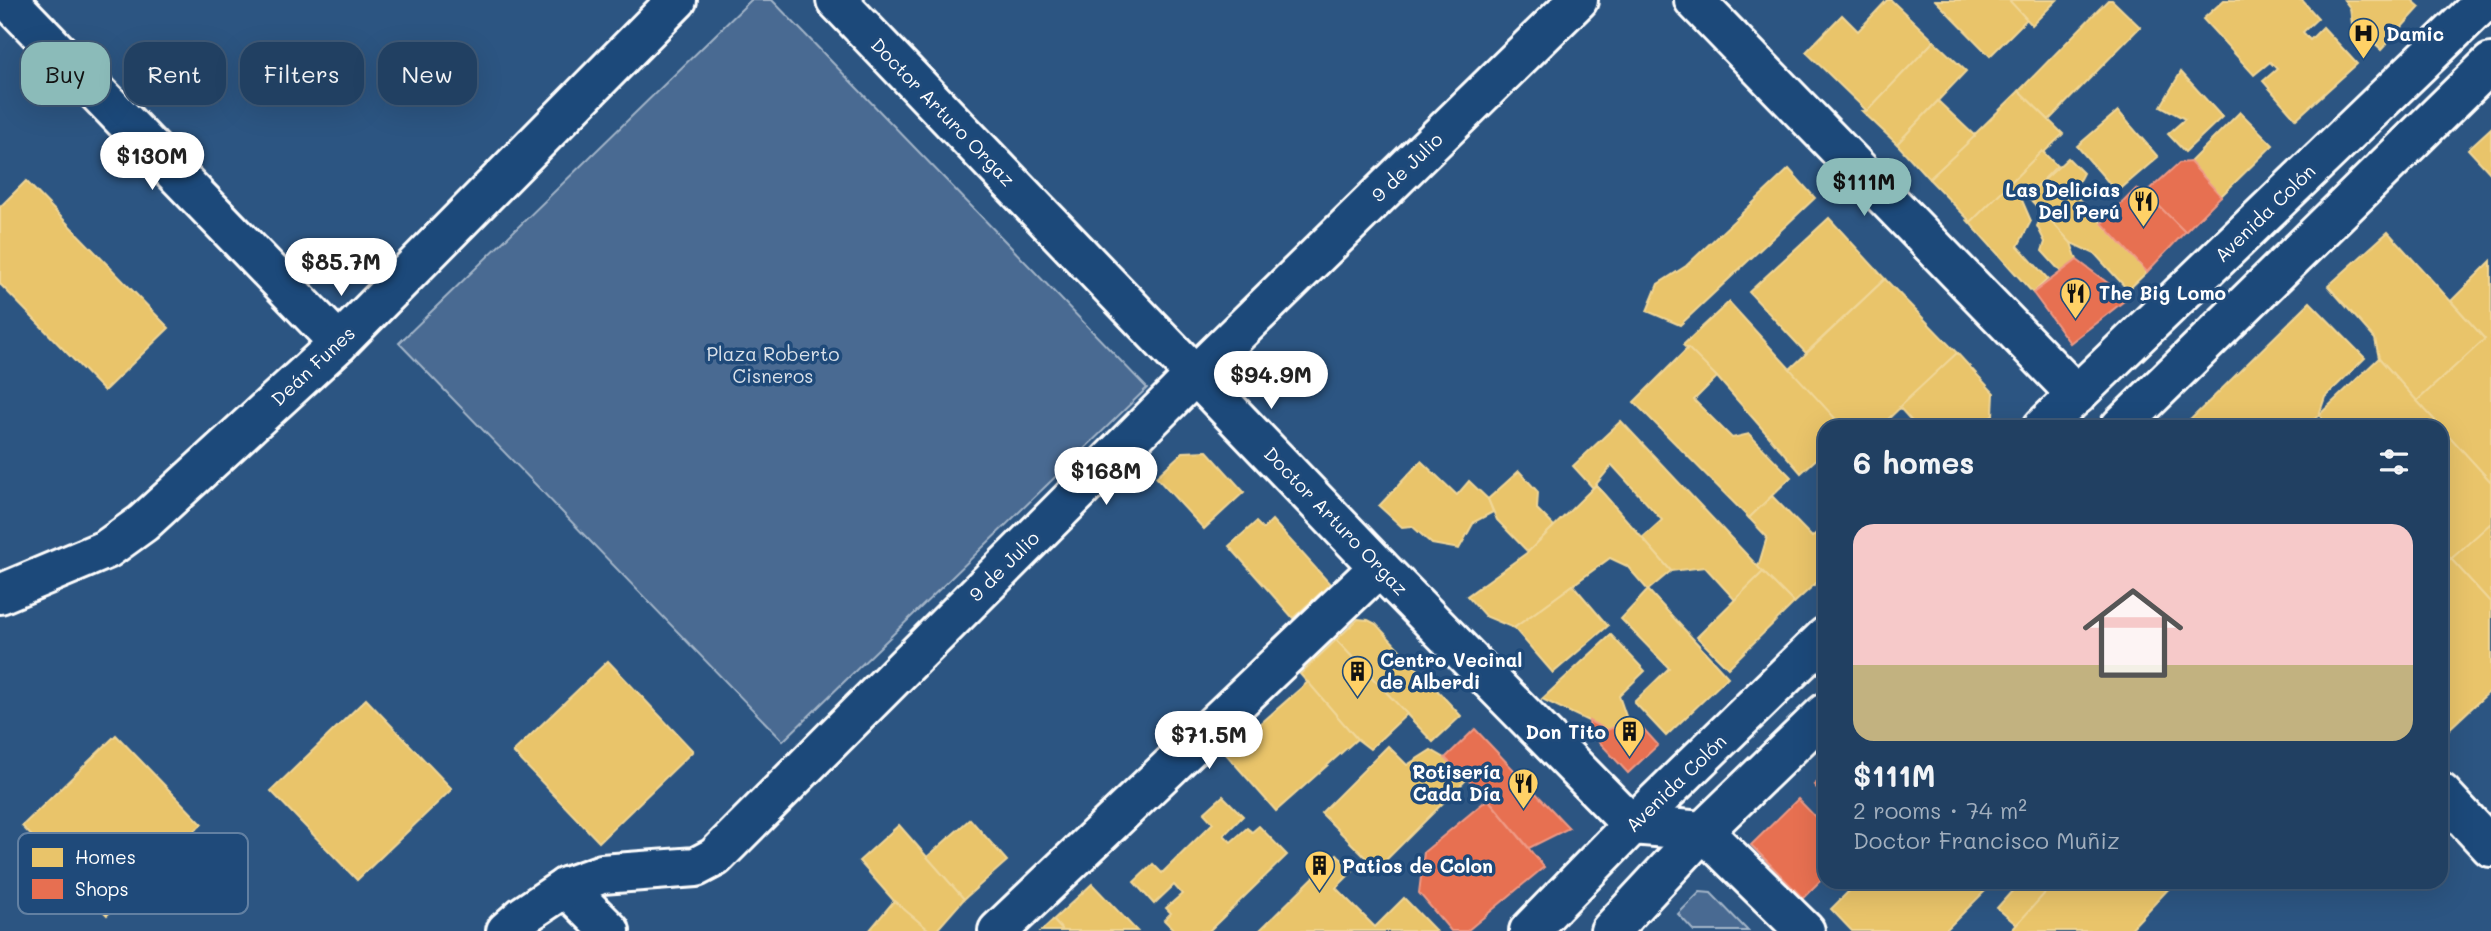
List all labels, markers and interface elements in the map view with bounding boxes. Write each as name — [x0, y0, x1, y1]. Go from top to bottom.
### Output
hospital icon: Damic — [2346, 17, 2380, 61]
place label: Damic — [2386, 21, 2444, 46]
street label: Doctor Arturo Orgaz — [866, 32, 1021, 191]
chip: Buy — [21, 42, 110, 105]
chip: Rent — [124, 42, 226, 105]
chip: Filters — [240, 42, 364, 105]
chip: New — [378, 42, 477, 105]
street label: 9 de Julio — [1366, 126, 1448, 207]
pin: $130M — [103, 132, 201, 192]
text: $130M — [116, 140, 188, 170]
pin: $111M — [1815, 158, 1913, 218]
street label: Avenida Colón — [2209, 158, 2320, 267]
text: $111M — [1832, 166, 1896, 196]
place label: Las Delicias Del Perú — [2005, 177, 2120, 224]
restaurant icon: Las Delicias Del Perú — [2126, 184, 2160, 228]
pin: $85.7M — [284, 238, 398, 298]
text: $85.7M — [301, 246, 381, 276]
restaurant icon: The Big Lomo — [2059, 276, 2093, 320]
place label: The Big Lomo — [2099, 280, 2226, 305]
street label: Deán Funes — [265, 320, 360, 411]
park label: Plaza Roberto Cisneros — [706, 341, 840, 388]
pin: $94.9M — [1214, 352, 1328, 411]
text: $94.9M — [1230, 359, 1312, 389]
street label: Doctor Arturo Orgaz — [1259, 441, 1414, 600]
text: 6 homes — [1853, 442, 1974, 482]
icon: filters — [2375, 443, 2413, 481]
pin: $168M — [1057, 448, 1155, 507]
text: $168M — [1070, 455, 1142, 485]
street label: 9 de Julio — [963, 525, 1044, 606]
icon: home — [2070, 570, 2196, 696]
place label: Centro Vecinal de Alberdi — [1380, 647, 1522, 694]
building icon: Centro Vecinal de Alberdi — [1340, 654, 1374, 698]
pin: $71.5M — [1152, 712, 1266, 771]
building icon: Don Tito — [1612, 715, 1646, 759]
text: $71.5M — [1171, 719, 1247, 749]
place label: Don Tito — [1525, 719, 1606, 744]
street label: Avenida Colón — [1620, 728, 1731, 837]
text: $111M — [1853, 755, 1936, 795]
place label: Rotisería Cada Día — [1412, 759, 1501, 806]
restaurant icon: Rotisería Cada Día — [1507, 766, 1541, 810]
text: 2 rooms · 74 m² — [1853, 795, 2027, 825]
text: Doctor Francisco Muñiz — [1853, 825, 2120, 855]
legend — [18, 833, 248, 914]
text: Homes — [75, 844, 136, 869]
building icon: Patios de Colon — [1302, 849, 1336, 893]
place label: Patios de Colon — [1342, 853, 1493, 878]
text: Shops — [75, 876, 129, 901]

